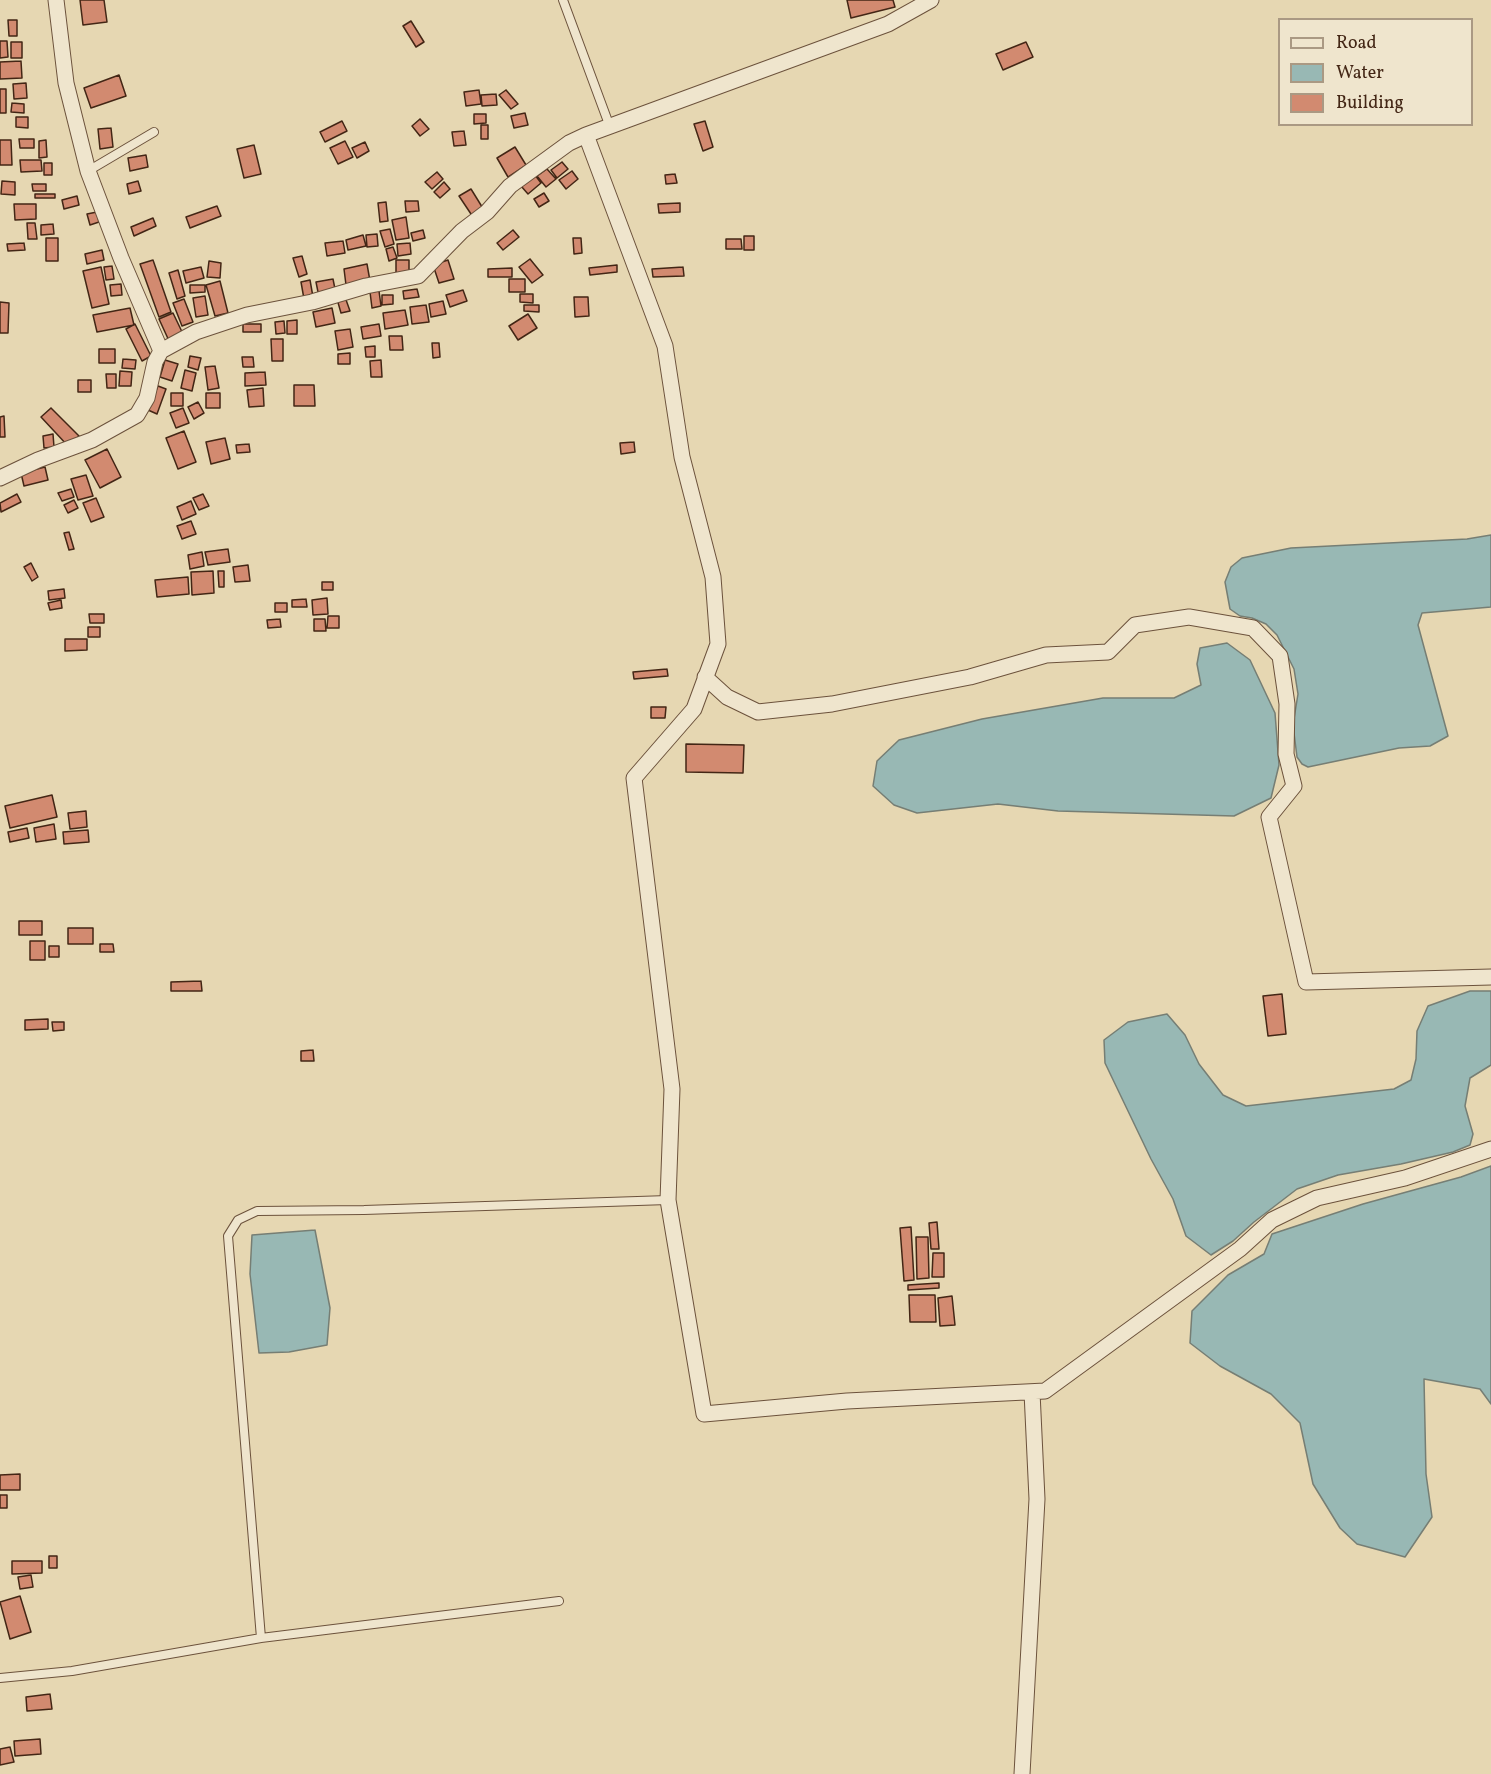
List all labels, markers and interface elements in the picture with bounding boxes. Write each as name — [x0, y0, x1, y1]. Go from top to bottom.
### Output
legend — [1278, 18, 1473, 126]
text: Road — [1336, 31, 1377, 56]
text: Water — [1336, 61, 1384, 86]
text: Building — [1336, 91, 1404, 116]

